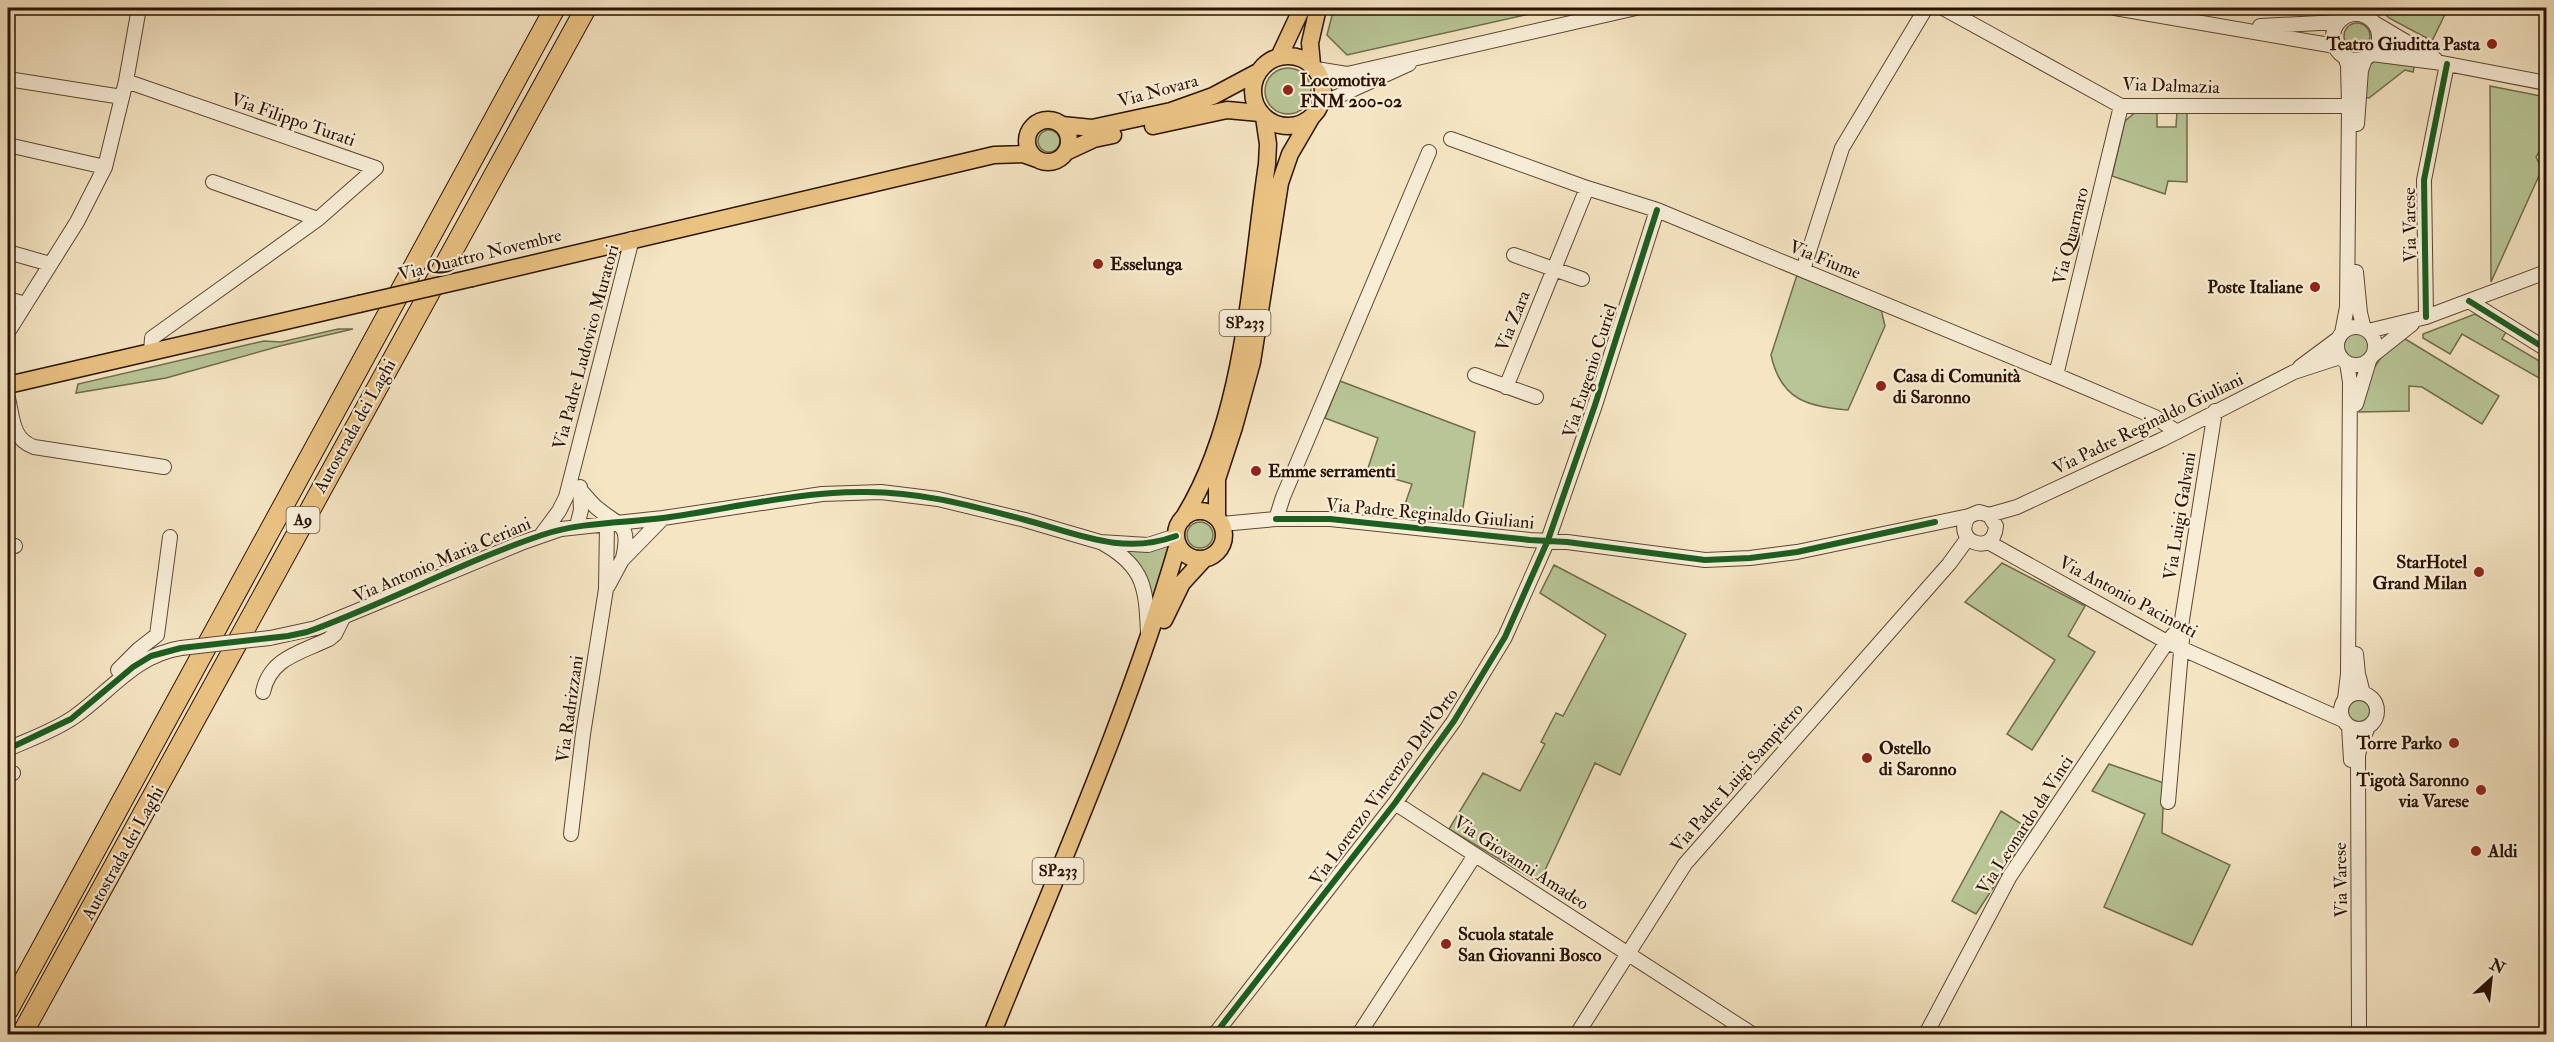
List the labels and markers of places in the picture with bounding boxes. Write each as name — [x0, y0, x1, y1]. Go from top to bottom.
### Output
place label: Teatro Giuditta Pasta — [2326, 33, 2481, 56]
marker: Teatro Giuditta Pasta — [2485, 37, 2499, 51]
place label: Locomotiva FNM 200-02 — [1300, 69, 1402, 113]
marker: Locomotiva FNM 200-02 — [1281, 83, 1295, 97]
place label: Esselunga — [1110, 253, 1183, 276]
marker: Esselunga — [1091, 257, 1105, 271]
place label: Poste Italiane — [2207, 276, 2303, 299]
marker: Poste Italiane — [2308, 280, 2322, 294]
place label: Casa di Comunità di Saronno — [1893, 365, 2021, 409]
marker: Casa di Comunità di Saronno — [1874, 379, 1888, 393]
place label: Emme serramenti — [1268, 460, 1396, 483]
marker: Emme serramenti — [1249, 464, 1263, 478]
place label: StarHotel Grand Milan — [2372, 551, 2468, 595]
marker: StarHotel Grand Milan — [2472, 565, 2486, 579]
place label: Torre Parko — [2356, 732, 2442, 755]
marker: Torre Parko — [2447, 736, 2461, 750]
place label: Ostello di Saronno — [1879, 737, 1957, 781]
marker: Ostello di Saronno — [1860, 751, 1874, 765]
place label: Tigotà Saronno via Varese — [2356, 769, 2469, 813]
marker: Tigotà Saronno via Varese — [2474, 783, 2488, 797]
place label: Aldi — [2487, 840, 2518, 863]
marker: Aldi — [2469, 844, 2483, 858]
place label: Scuola statale San Giovanni Bosco — [1458, 923, 1602, 967]
marker: Scuola statale San Giovanni Bosco — [1439, 937, 1453, 951]

